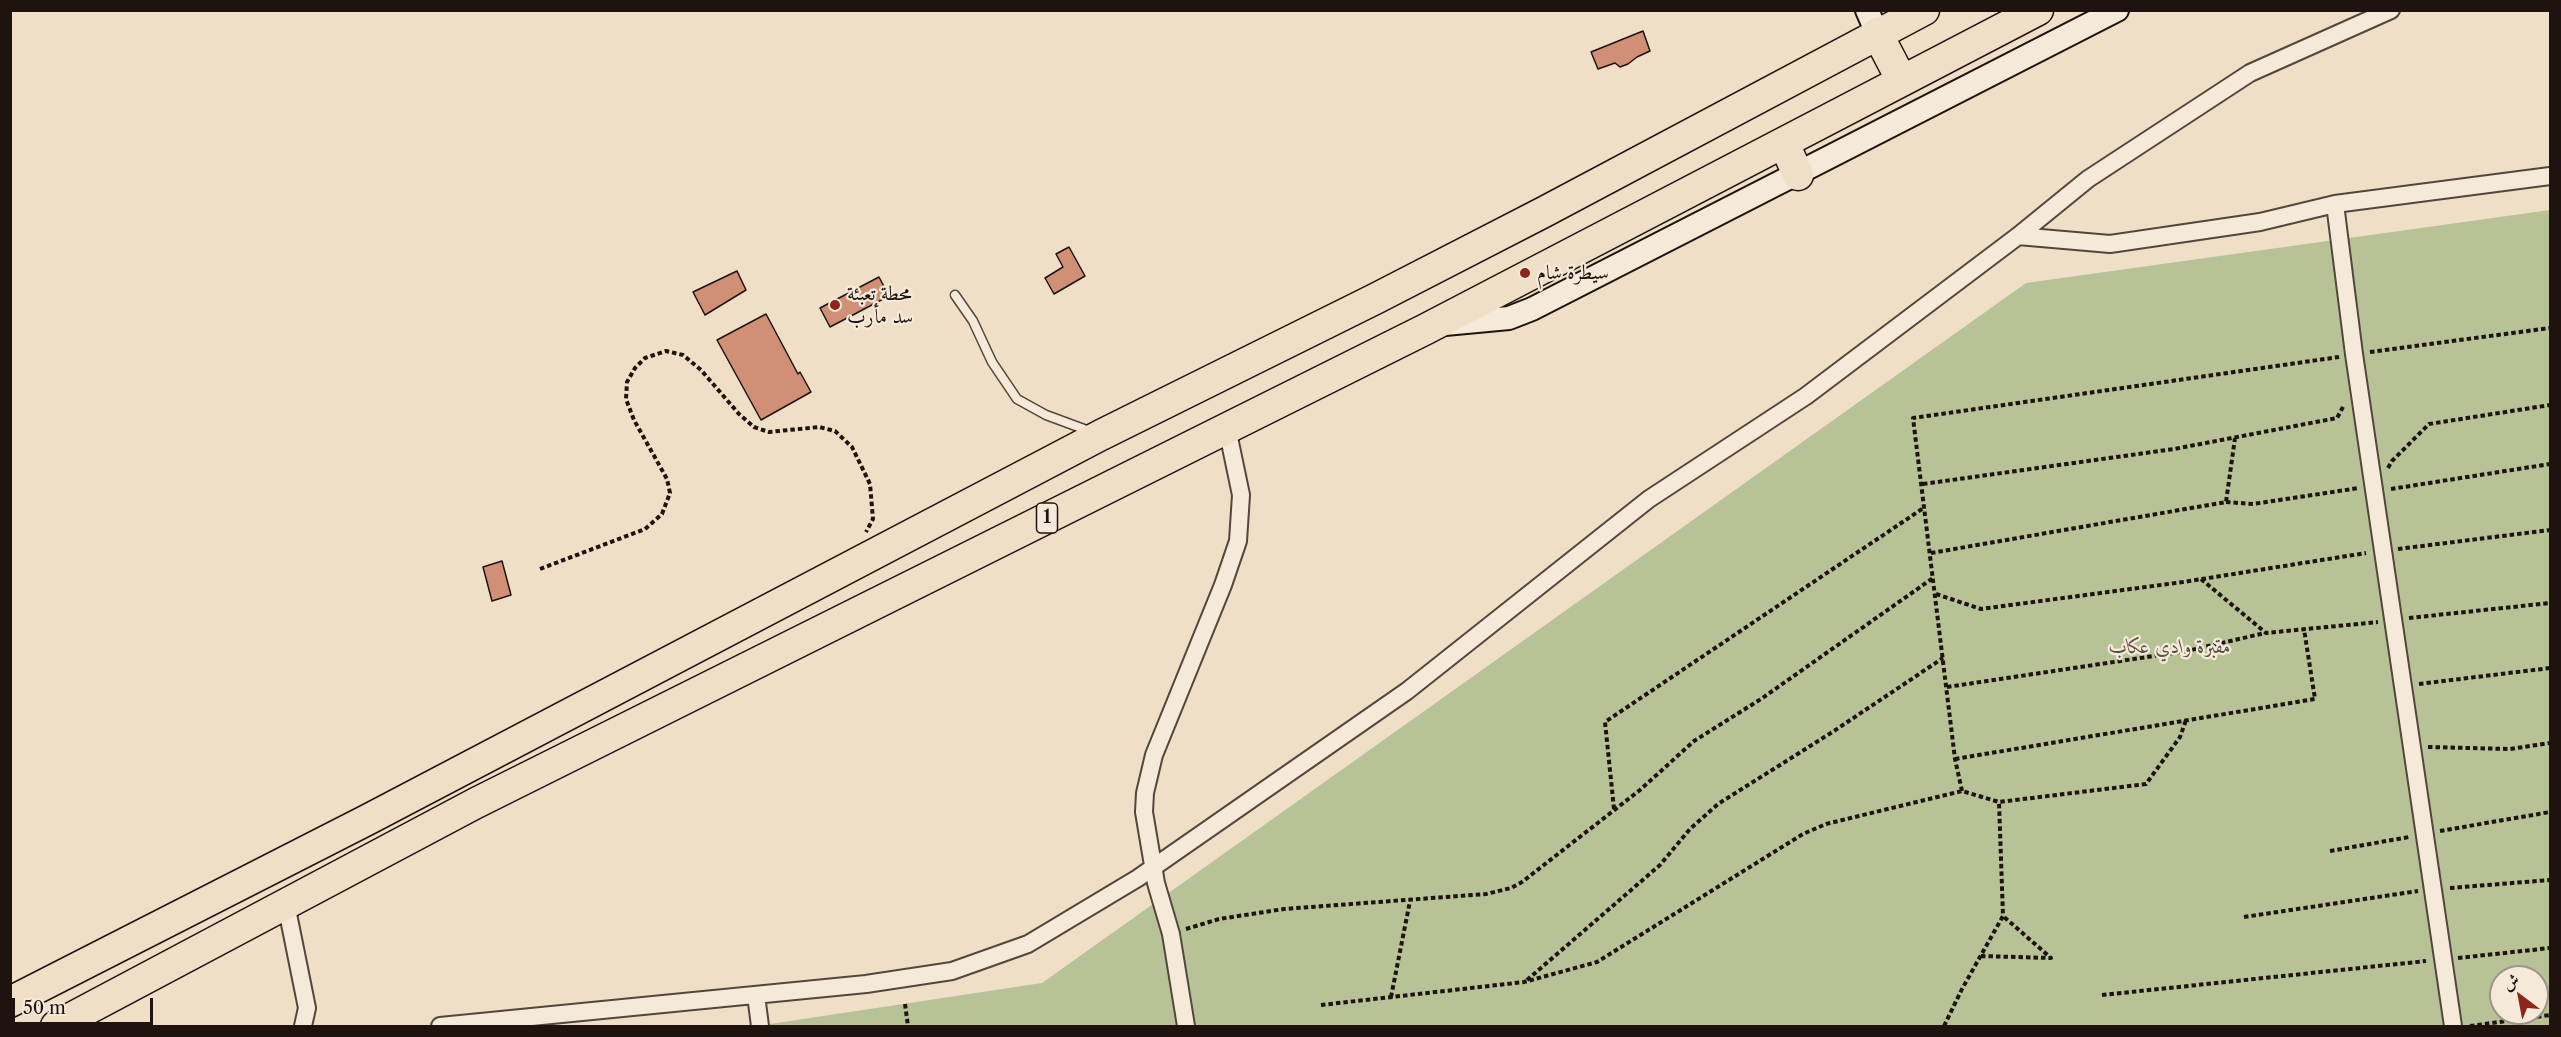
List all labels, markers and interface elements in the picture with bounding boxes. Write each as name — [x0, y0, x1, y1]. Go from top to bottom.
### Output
place label: سيطرة شام — [1537, 261, 1609, 285]
marker: سيطرة شام — [1518, 266, 1532, 280]
place label: محطة تعبئة سد مأرب — [847, 282, 913, 329]
marker: محطة تعبئة سد مأرب — [828, 298, 842, 312]
road number: 1 — [1036, 503, 1058, 533]
park label: مقبرة وادي عكاب — [2109, 635, 2231, 659]
north arrow — [2489, 965, 2549, 1025]
text: ش — [2498, 969, 2523, 994]
scale bar — [15, 986, 156, 1024]
text: 50 m — [23, 997, 66, 1019]

